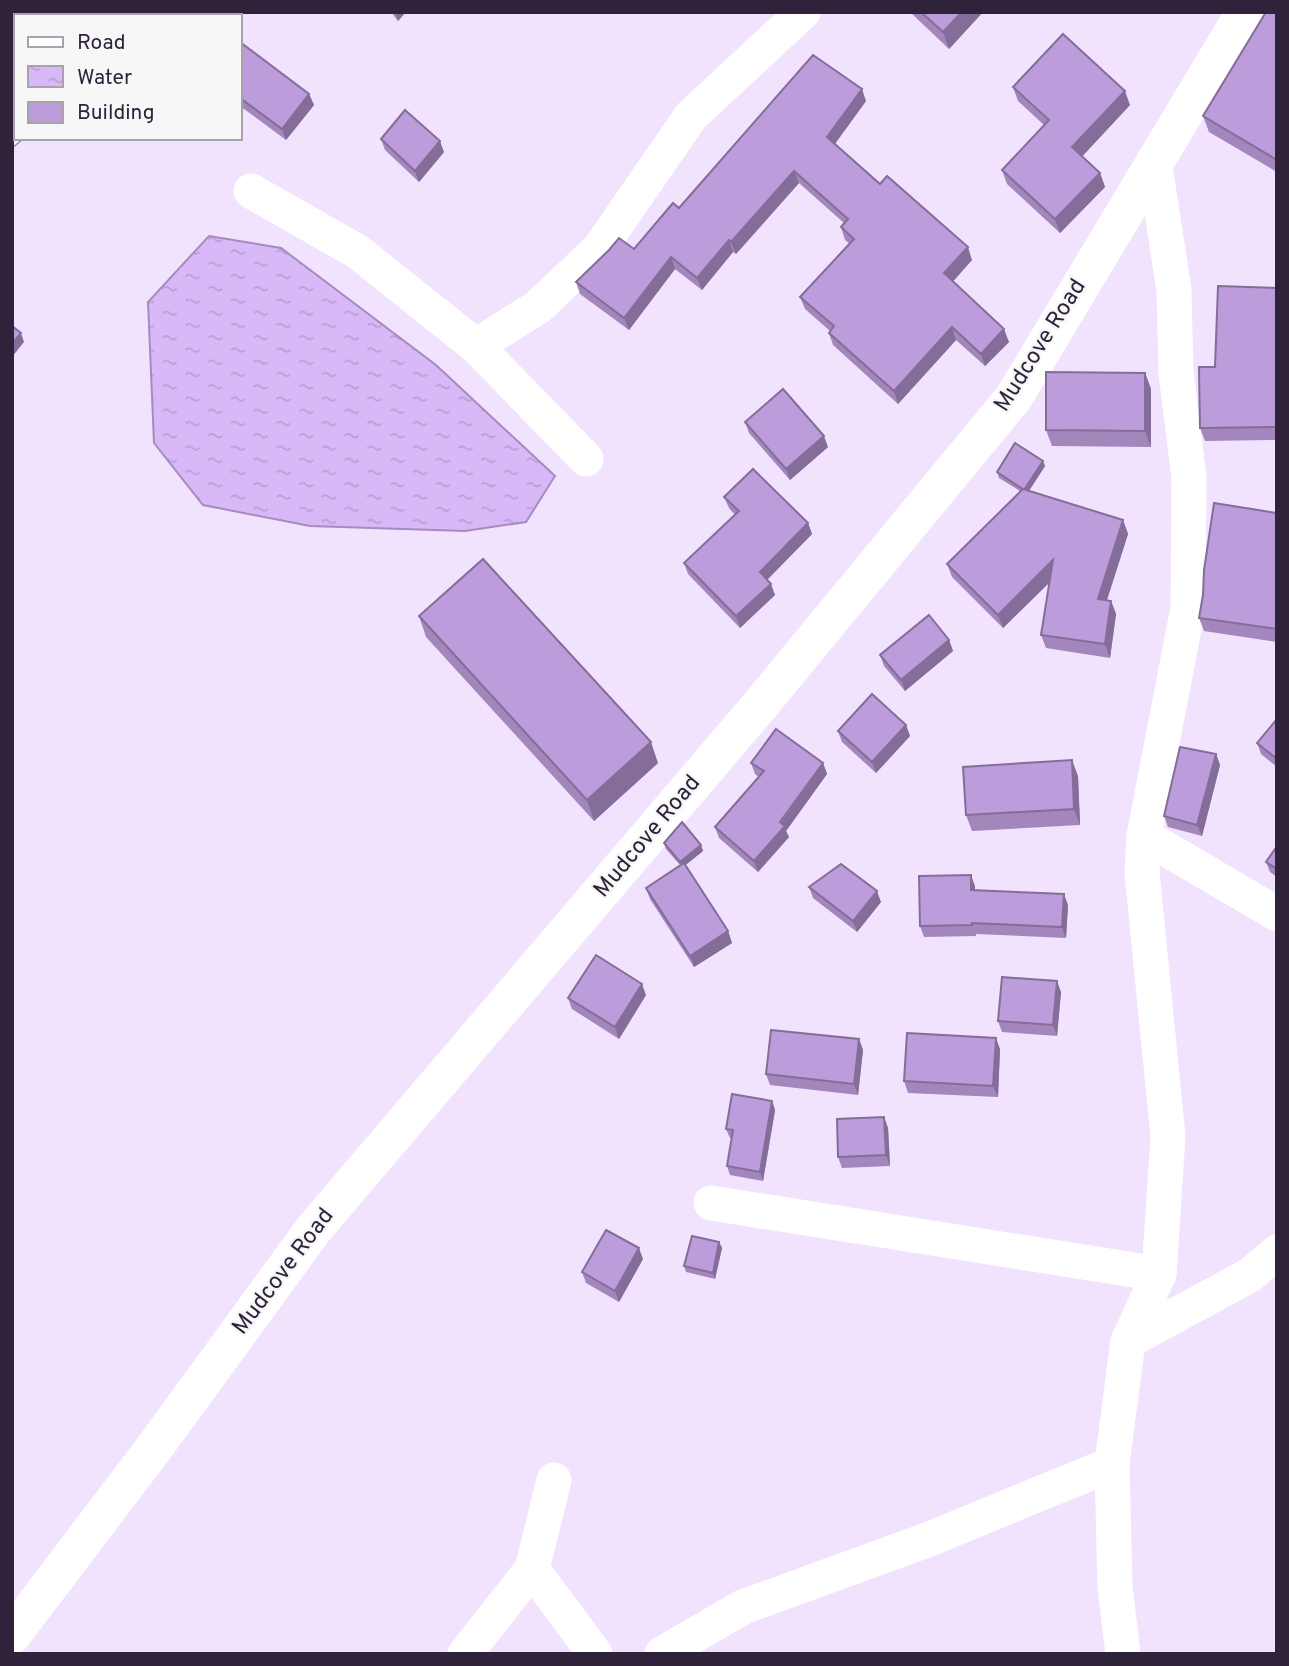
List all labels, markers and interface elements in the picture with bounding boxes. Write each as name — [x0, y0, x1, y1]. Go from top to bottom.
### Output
legend — [14, 14, 242, 140]
text: Road — [77, 30, 126, 57]
text: Water — [77, 65, 132, 92]
text: Building — [77, 100, 155, 127]
street label: Mudcove Road — [989, 274, 1093, 418]
street label: Mudcove Road — [588, 770, 708, 904]
street label: Mudcove Road — [227, 1203, 341, 1341]

